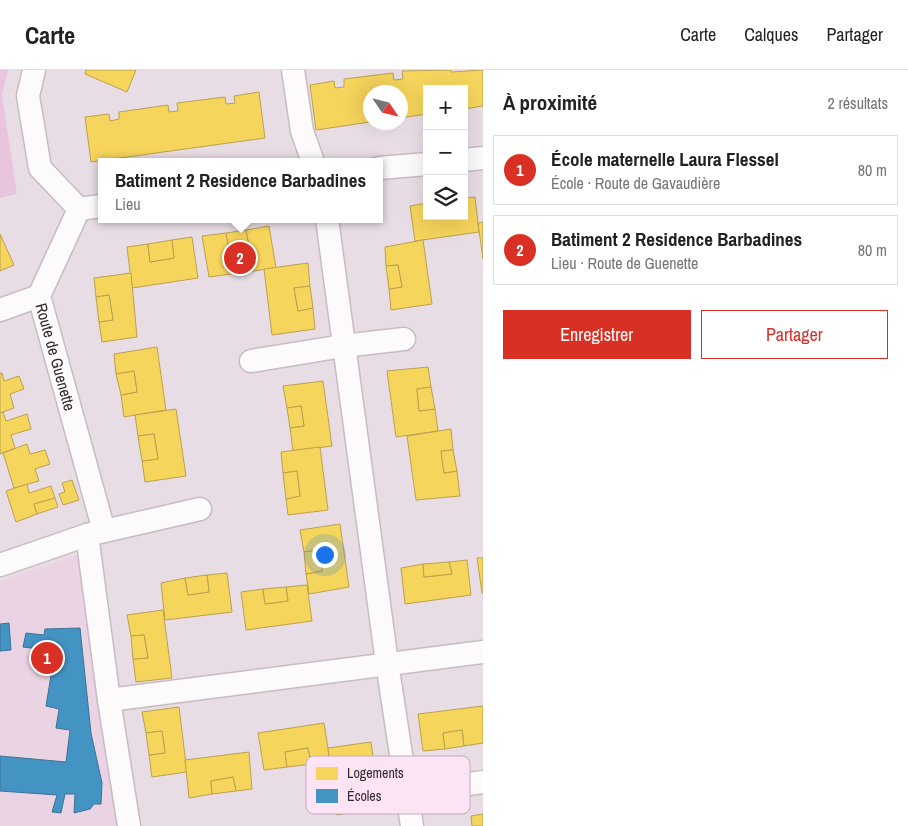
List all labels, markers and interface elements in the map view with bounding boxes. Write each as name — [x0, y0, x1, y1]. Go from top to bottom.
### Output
text: Carte — [25, 19, 75, 51]
text: Carte — [680, 22, 716, 47]
text: Calques — [744, 22, 798, 47]
text: Partager — [826, 22, 883, 47]
north arrow — [363, 85, 408, 130]
map controls — [423, 85, 468, 220]
button: + — [423, 85, 468, 130]
text: À proximité — [503, 88, 597, 117]
text: 2 résultats — [827, 92, 888, 114]
button: − — [423, 130, 468, 175]
text: École maternelle Laura Flessel — [551, 146, 779, 172]
popup — [98, 158, 383, 223]
text: 1 — [516, 159, 524, 181]
text: 80 m — [858, 159, 887, 181]
text: Batiment 2 Residence Barbadines — [115, 167, 366, 193]
text: École · Route de Gavaudière — [551, 172, 720, 194]
button: layers — [423, 175, 468, 220]
text: Lieu — [115, 193, 140, 215]
text: Batiment 2 Residence Barbadines — [551, 226, 802, 252]
pin: 2 — [224, 239, 256, 277]
text: 2 — [516, 239, 524, 261]
text: 80 m — [858, 239, 887, 261]
text: Lieu · Route de Guenette — [551, 252, 698, 274]
street label: Route de Guenette — [30, 300, 81, 413]
button: Enregistrer — [503, 310, 691, 359]
button: Partager — [701, 310, 888, 359]
your location — [312, 542, 338, 568]
pin: 1 — [31, 639, 63, 677]
legend — [306, 756, 470, 814]
text: Logements — [347, 764, 404, 782]
text: Écoles — [347, 787, 382, 805]

